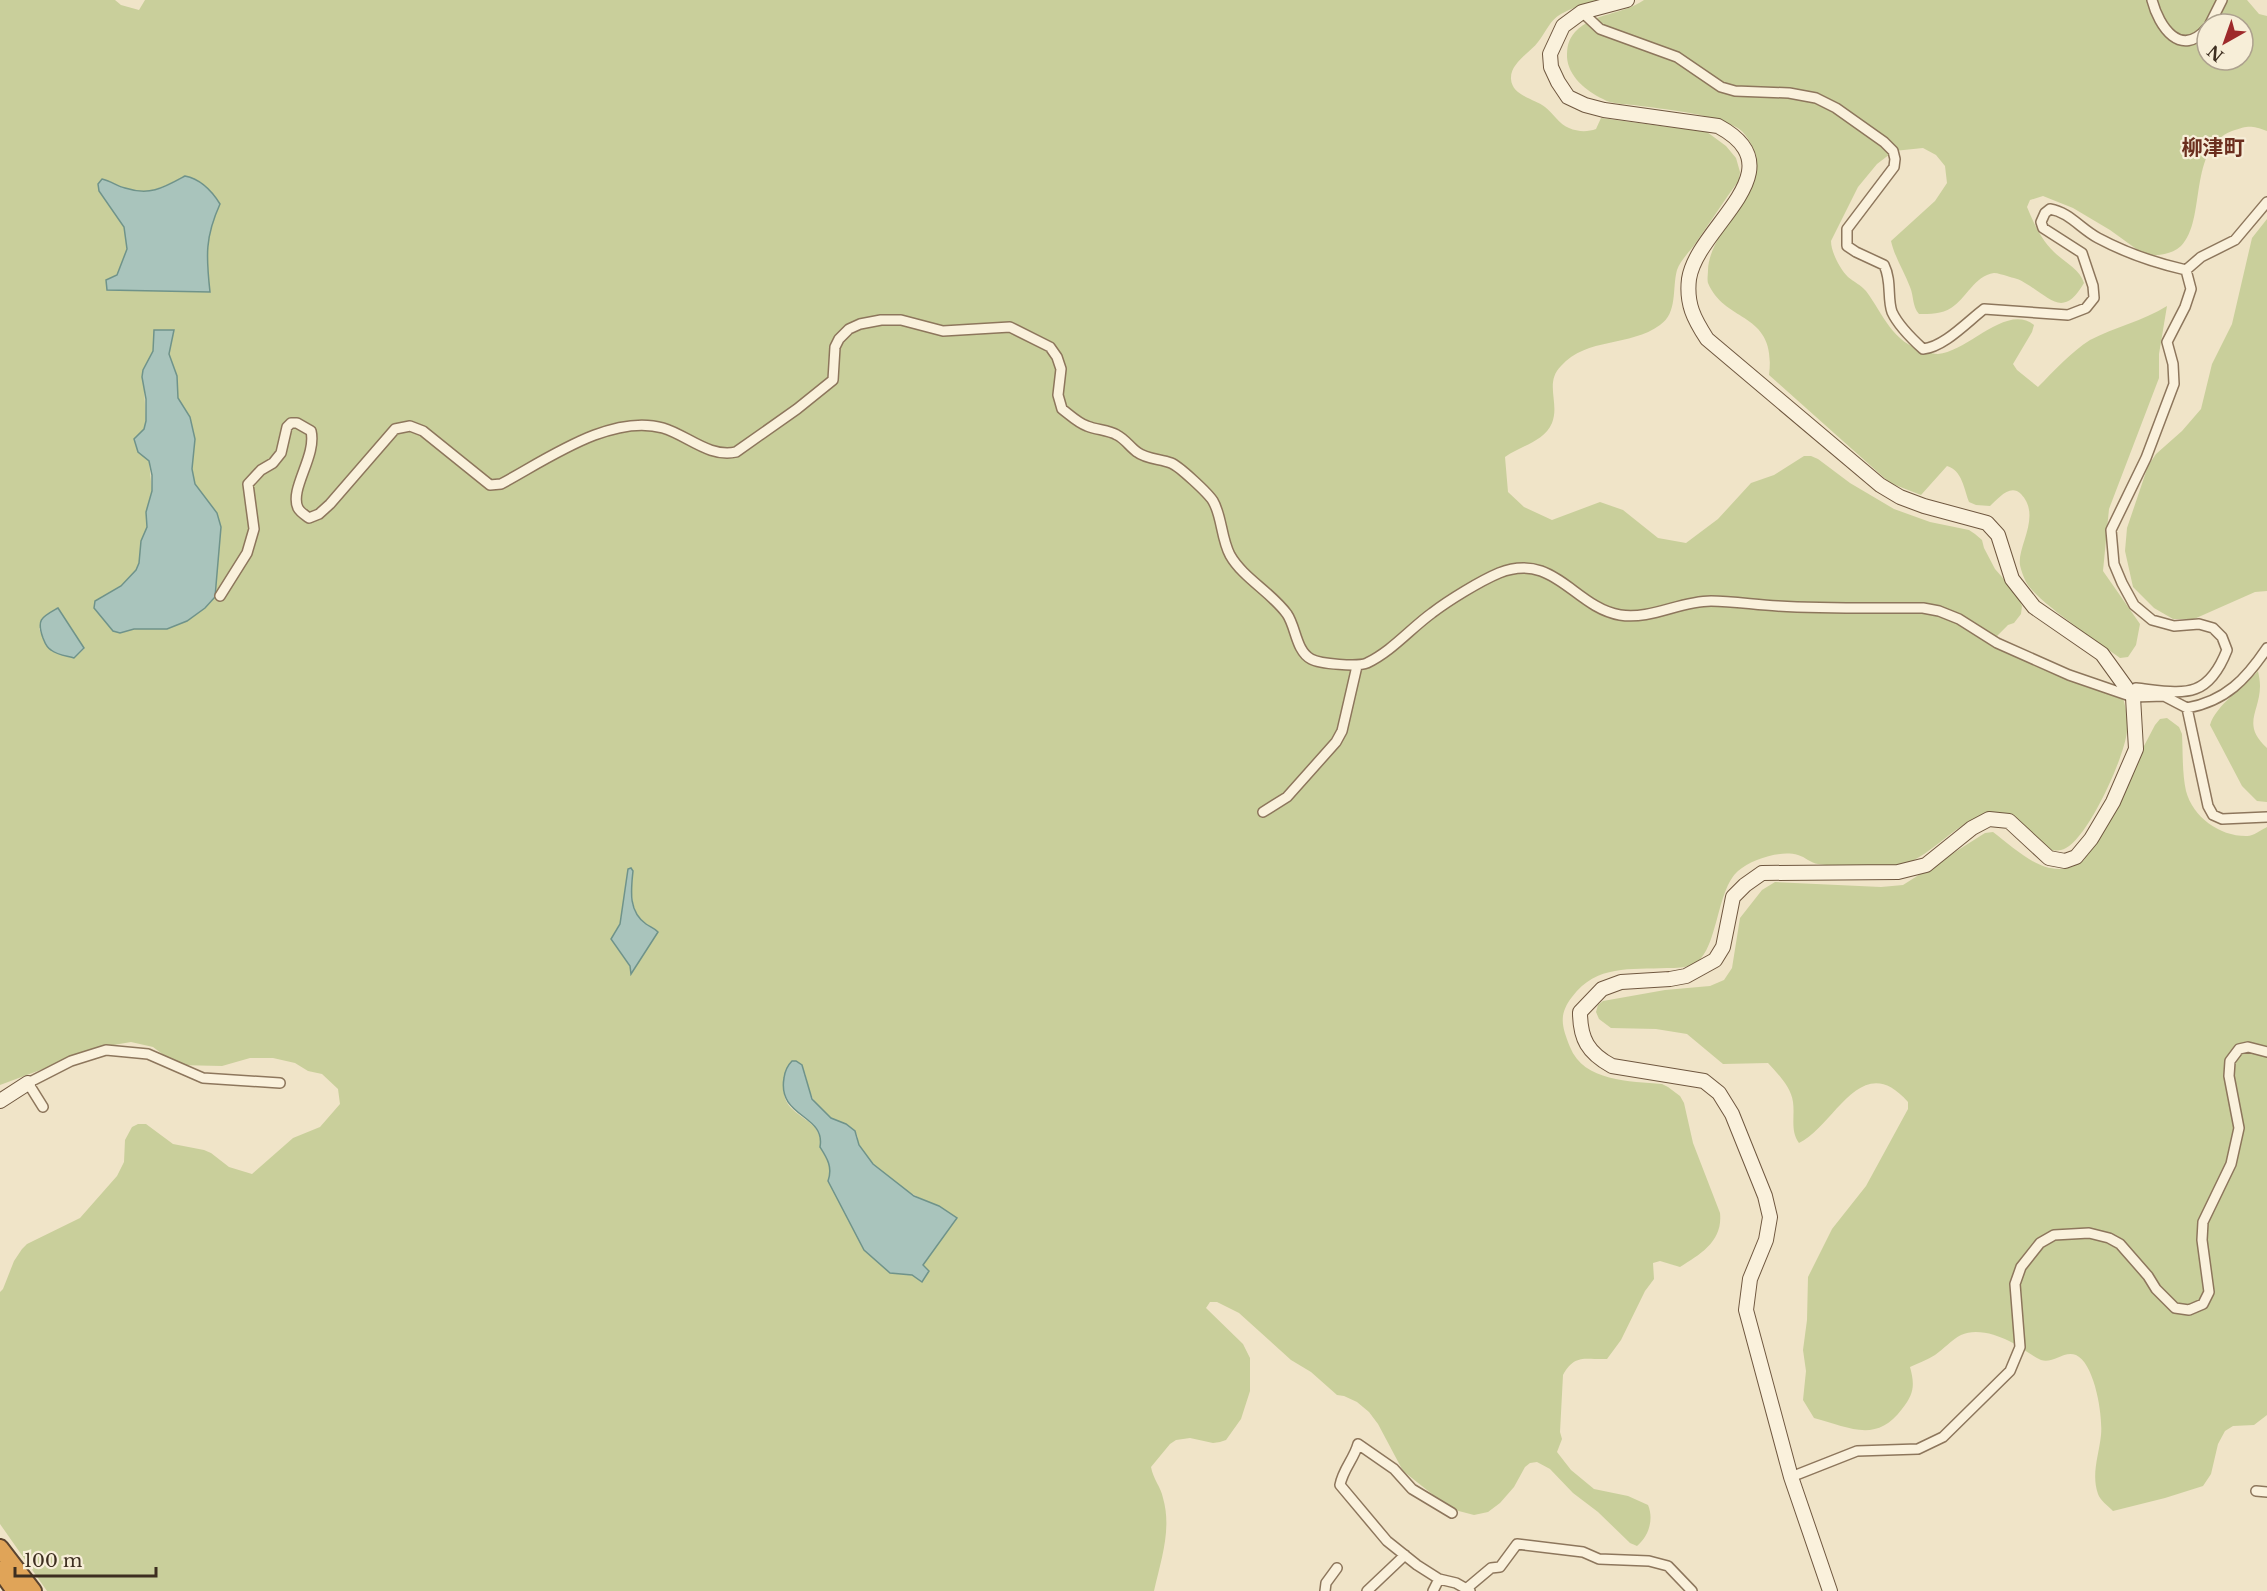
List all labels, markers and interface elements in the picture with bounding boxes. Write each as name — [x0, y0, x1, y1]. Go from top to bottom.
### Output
north arrow — [2195, 12, 2255, 72]
text: N — [2203, 41, 2228, 66]
district label: 柳津町 — [2182, 135, 2245, 161]
scale bar — [15, 1540, 156, 1578]
text: 100 m — [24, 1550, 82, 1572]

